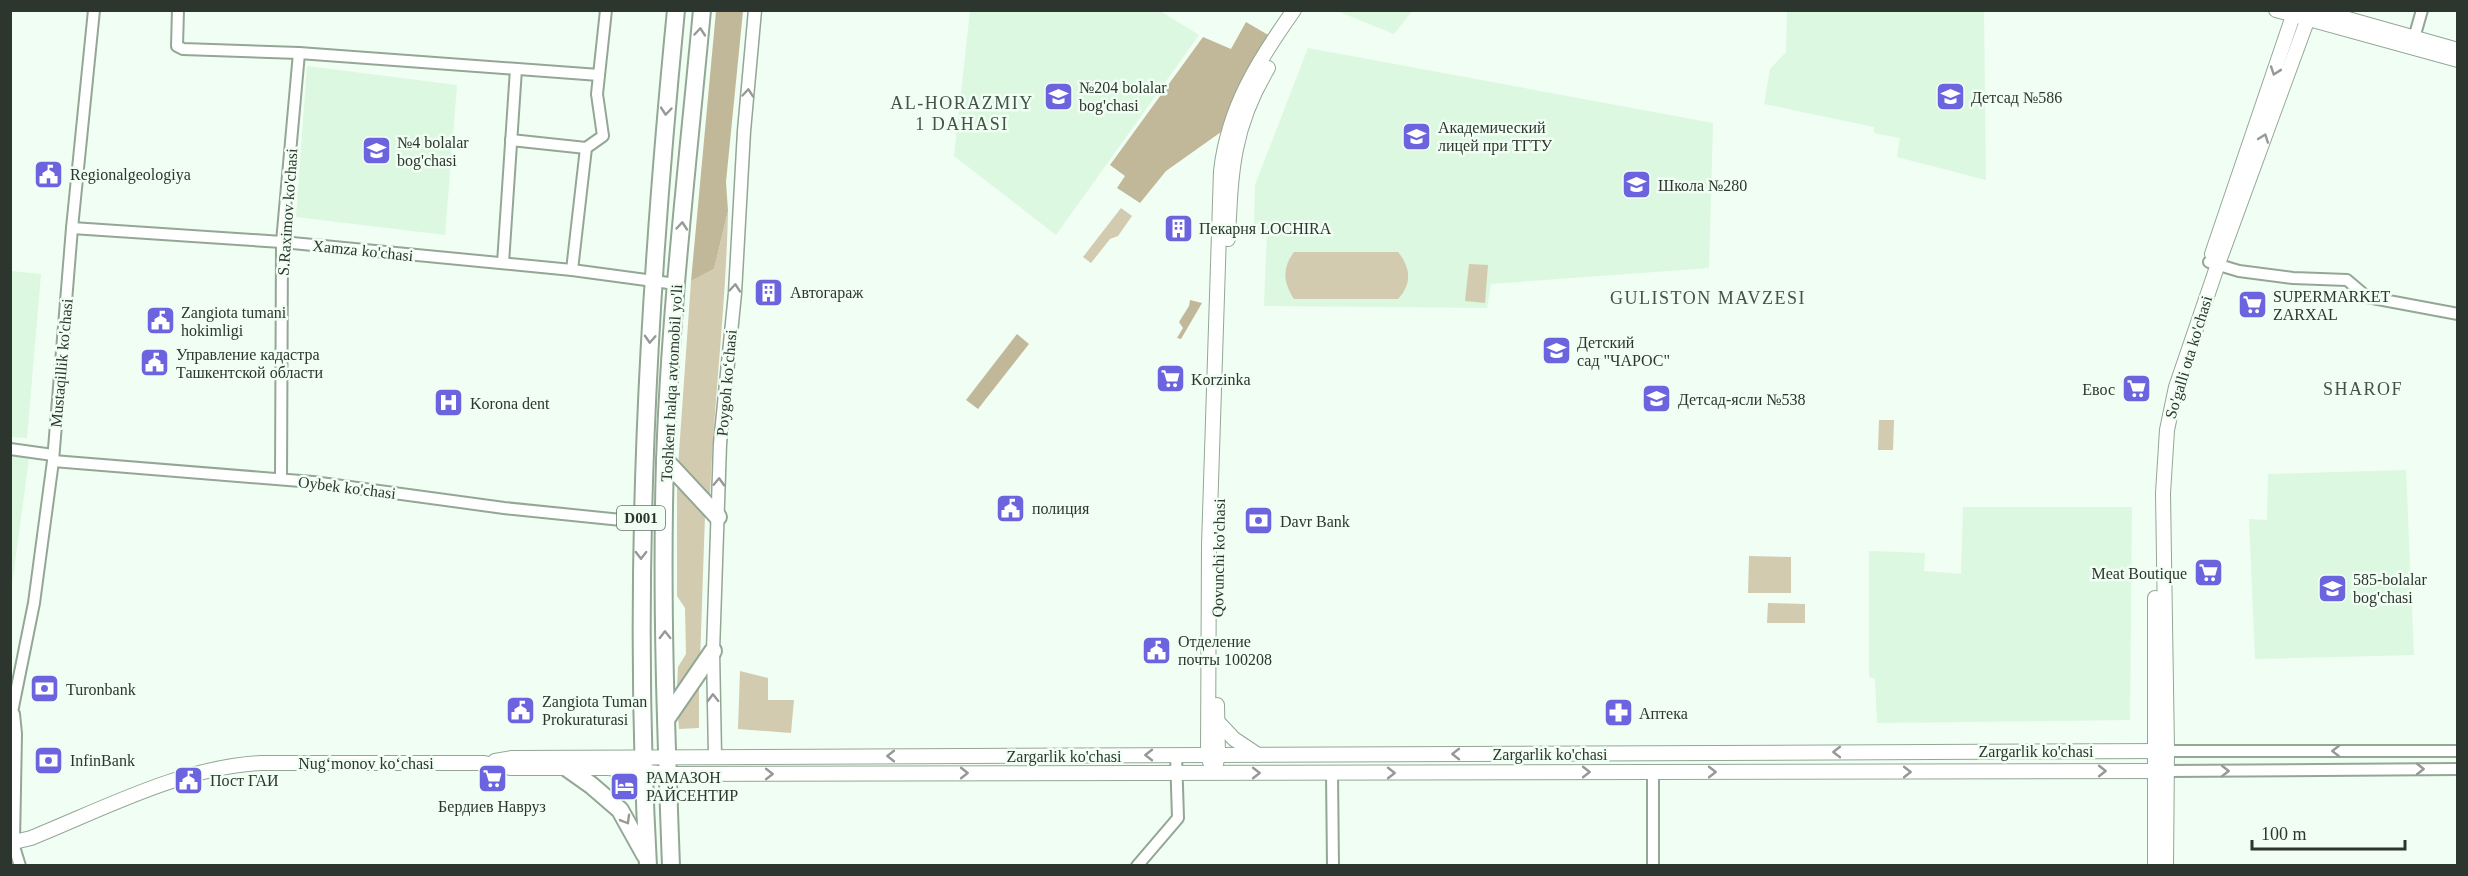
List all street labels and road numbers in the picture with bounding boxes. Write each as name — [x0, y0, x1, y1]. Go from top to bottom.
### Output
street label: S.Raximov ko'chasi — [275, 147, 300, 276]
street label: Xamza ko'chasi — [312, 237, 415, 264]
street label: Toshkent halqa avtomobil yo'li — [658, 283, 686, 482]
street label: So'galli ota ko'chasi — [2162, 293, 2216, 421]
street label: Mustaqillik ko'chasi — [47, 297, 77, 428]
street label: Poygoh koʻchasi — [713, 328, 741, 437]
street label: Oybek ko'chasi — [297, 473, 397, 503]
street label: Qovunchi ko'chasi — [1209, 498, 1228, 618]
road number: D001 — [617, 506, 665, 530]
street label: Zargarlik ko'chasi — [1979, 743, 2094, 761]
street label: Zargarlik ko'chasi — [1493, 746, 1608, 764]
street label: Zargarlik ko'chasi — [1007, 748, 1122, 766]
street label: Nugʻmonov koʻchasi — [298, 755, 434, 773]

